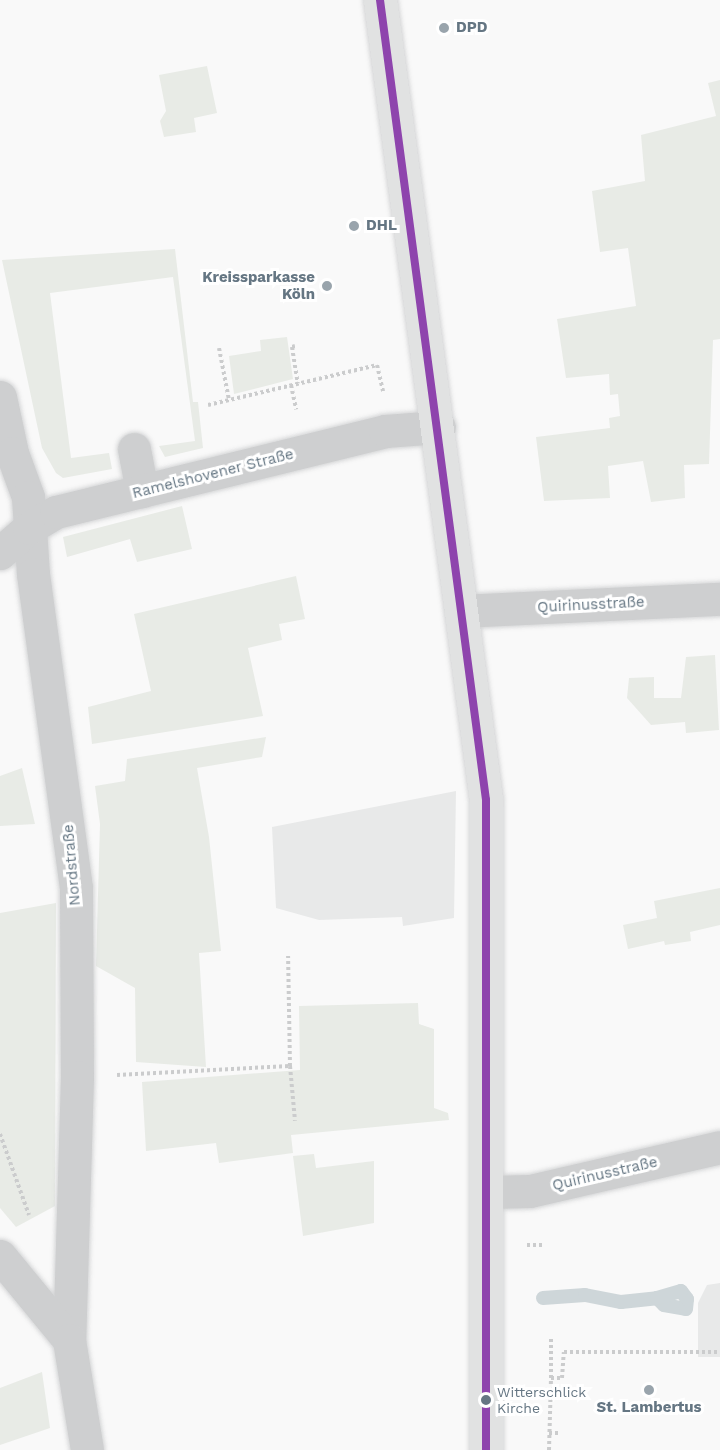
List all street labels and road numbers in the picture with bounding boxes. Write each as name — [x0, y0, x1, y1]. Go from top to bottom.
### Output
street label: Ramelshovener Straße — [130, 445, 296, 503]
street label: Quirinusstraße — [537, 593, 645, 617]
street label: Nordstraße — [59, 824, 85, 906]
street label: Quirinusstraße — [551, 1153, 659, 1195]

